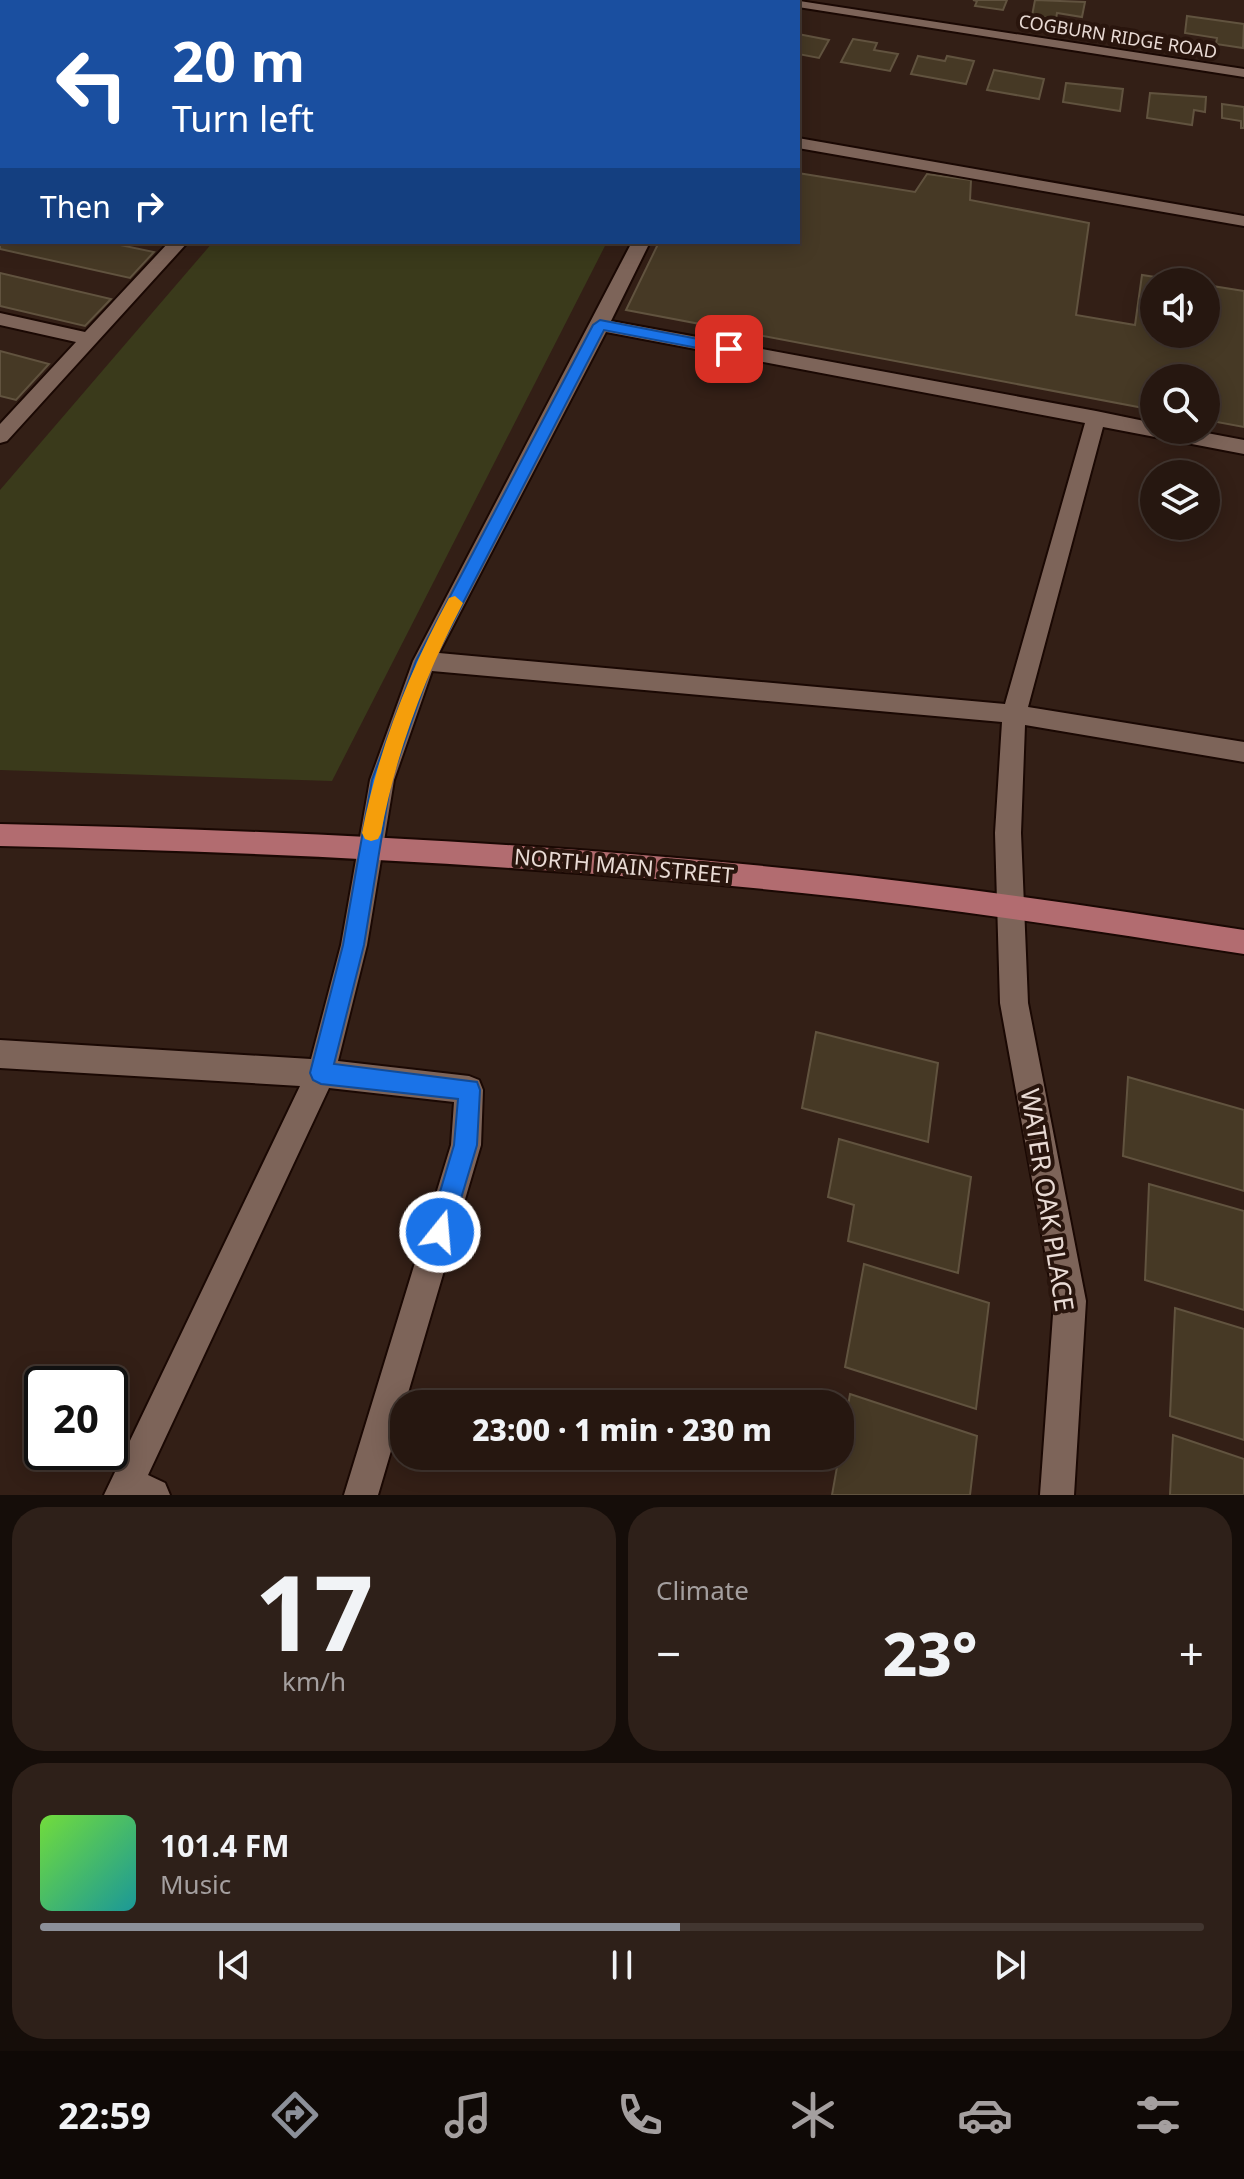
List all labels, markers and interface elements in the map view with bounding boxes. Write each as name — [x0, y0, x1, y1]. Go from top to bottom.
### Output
street label: COGBURN RIDGE ROAD — [1017, 8, 1219, 64]
text: 20 m — [172, 22, 305, 98]
icon: left — [40, 32, 144, 136]
text: Turn left — [172, 94, 314, 143]
icon: right — [127, 184, 171, 228]
text: Then — [40, 186, 111, 227]
map controls — [1140, 268, 1220, 540]
button: sound — [1140, 268, 1220, 348]
pin — [695, 315, 763, 383]
icon: arrive — [707, 327, 751, 371]
button: search — [1140, 364, 1220, 444]
button: layers — [1140, 460, 1220, 540]
street label: NORTH MAIN STREET — [513, 840, 735, 890]
street label: WATER OAK PLACE — [1013, 1086, 1083, 1314]
position arrow — [398, 1190, 482, 1274]
speed limit sign: 20 — [24, 1366, 128, 1470]
text: 23:00 · 1 min · 230 m — [472, 1409, 772, 1450]
text: 17 — [255, 1540, 373, 1681]
text: Climate — [656, 1572, 749, 1608]
text: 23° — [883, 1612, 977, 1694]
text: − — [656, 1623, 681, 1683]
text: + — [1179, 1623, 1204, 1683]
text: km/h — [282, 1663, 346, 1699]
text: 101.4 FM — [160, 1825, 290, 1866]
text: Music — [160, 1866, 231, 1902]
icon: previous — [212, 1943, 256, 1987]
icon: pause — [600, 1943, 644, 1987]
icon: next — [988, 1943, 1032, 1987]
icon: directions — [267, 2087, 323, 2143]
icon: music — [440, 2087, 496, 2143]
icon: phone — [612, 2087, 668, 2143]
icon: climate — [785, 2087, 841, 2143]
icon: car — [957, 2087, 1013, 2143]
icon: filters — [1130, 2087, 1186, 2143]
text: 22:59 — [58, 2091, 151, 2140]

